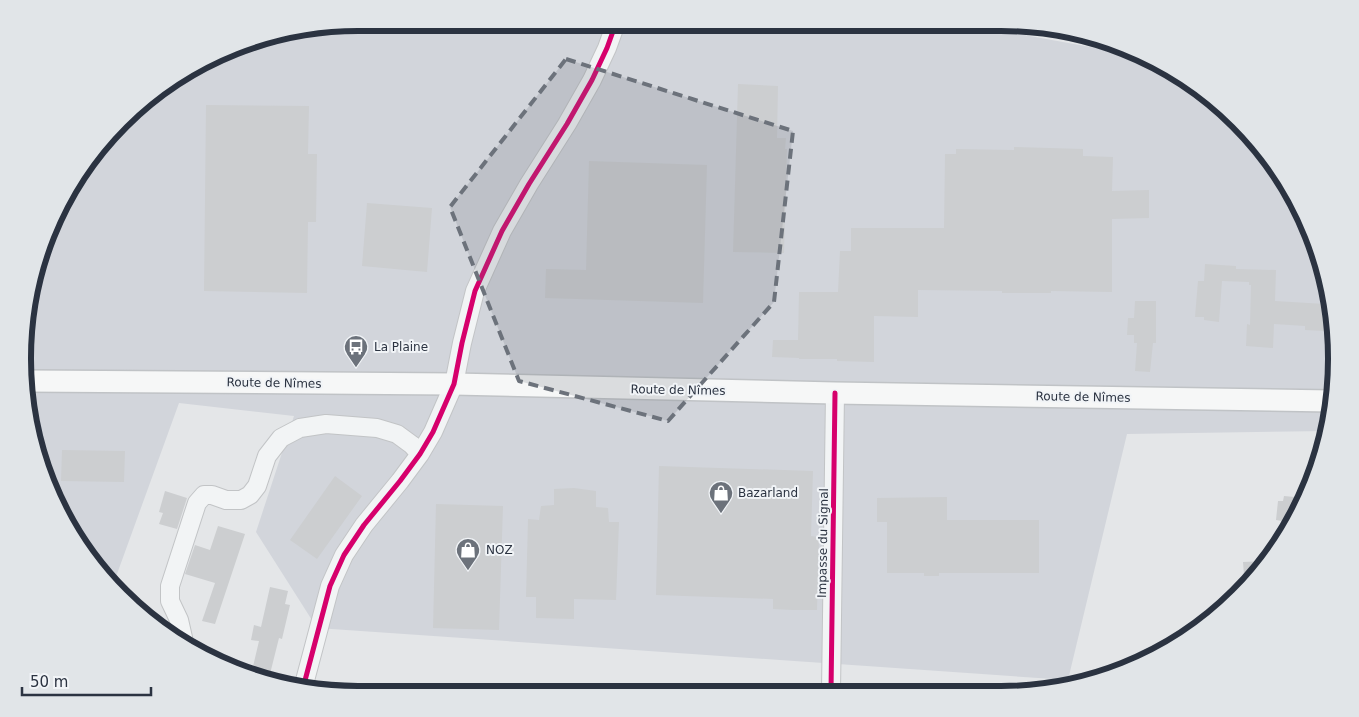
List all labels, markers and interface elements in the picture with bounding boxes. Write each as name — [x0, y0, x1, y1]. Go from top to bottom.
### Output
bus stop icon: La Plaine — [343, 334, 369, 368]
place label: La Plaine — [374, 340, 428, 354]
street label: Route de Nîmes — [226, 375, 322, 391]
street label: Route de Nîmes — [630, 382, 726, 398]
street label: Route de Nîmes — [1035, 389, 1131, 405]
shop icon: Bazarland — [708, 480, 734, 514]
place label: Bazarland — [738, 486, 798, 500]
street label: Impasse du Signal — [815, 488, 831, 598]
shop icon: NOZ — [455, 537, 481, 571]
place label: NOZ — [486, 543, 513, 557]
scale bar — [22, 664, 151, 696]
text: 50 m — [30, 673, 68, 691]

